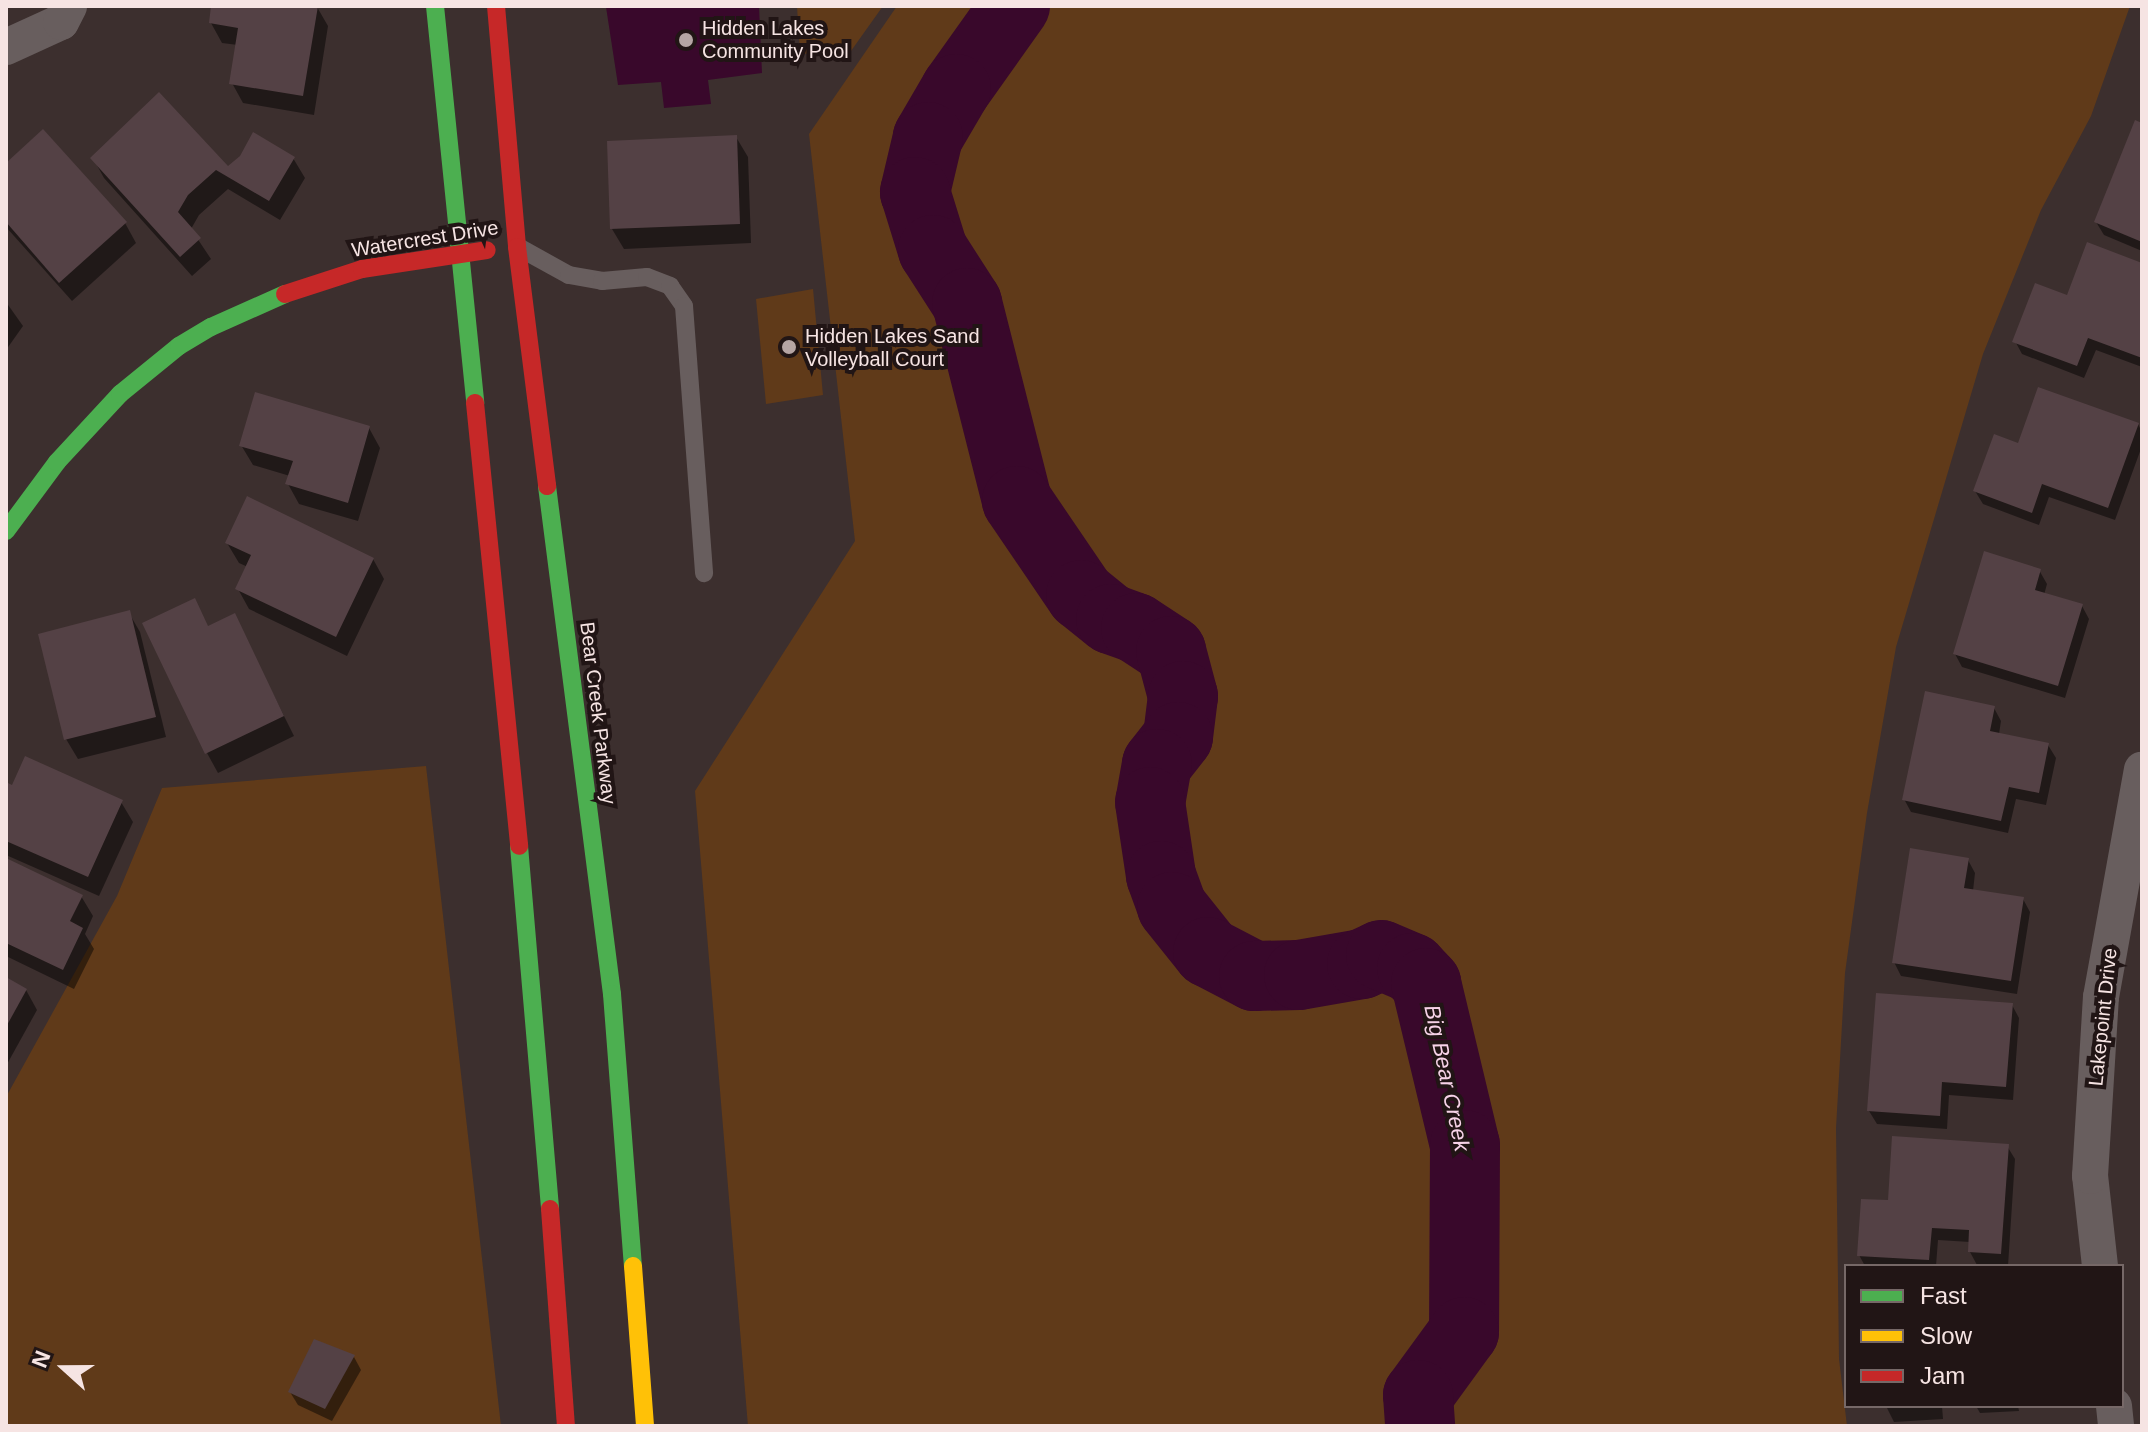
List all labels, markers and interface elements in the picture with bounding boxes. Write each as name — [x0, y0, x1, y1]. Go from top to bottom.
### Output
place label: Hidden Lakes Community Pool — [702, 16, 849, 63]
marker: Hidden Lakes Community Pool — [677, 31, 695, 49]
street label: Watercrest Drive — [350, 216, 500, 262]
place label: Hidden Lakes Sand Volleyball Court — [805, 324, 980, 371]
marker: Hidden Lakes Sand Volleyball Court — [780, 338, 798, 356]
street label: Bear Creek Parkway — [575, 621, 621, 805]
street label: Lakepoint Drive — [2084, 947, 2122, 1087]
water label: Big Bear Creek — [1419, 1002, 1475, 1154]
legend — [1844, 1264, 2124, 1408]
text: Fast — [1920, 1282, 1967, 1309]
text: Slow — [1920, 1322, 1972, 1349]
north arrow — [24, 1328, 104, 1408]
text: N — [27, 1347, 56, 1371]
text: Jam — [1920, 1362, 1965, 1389]

